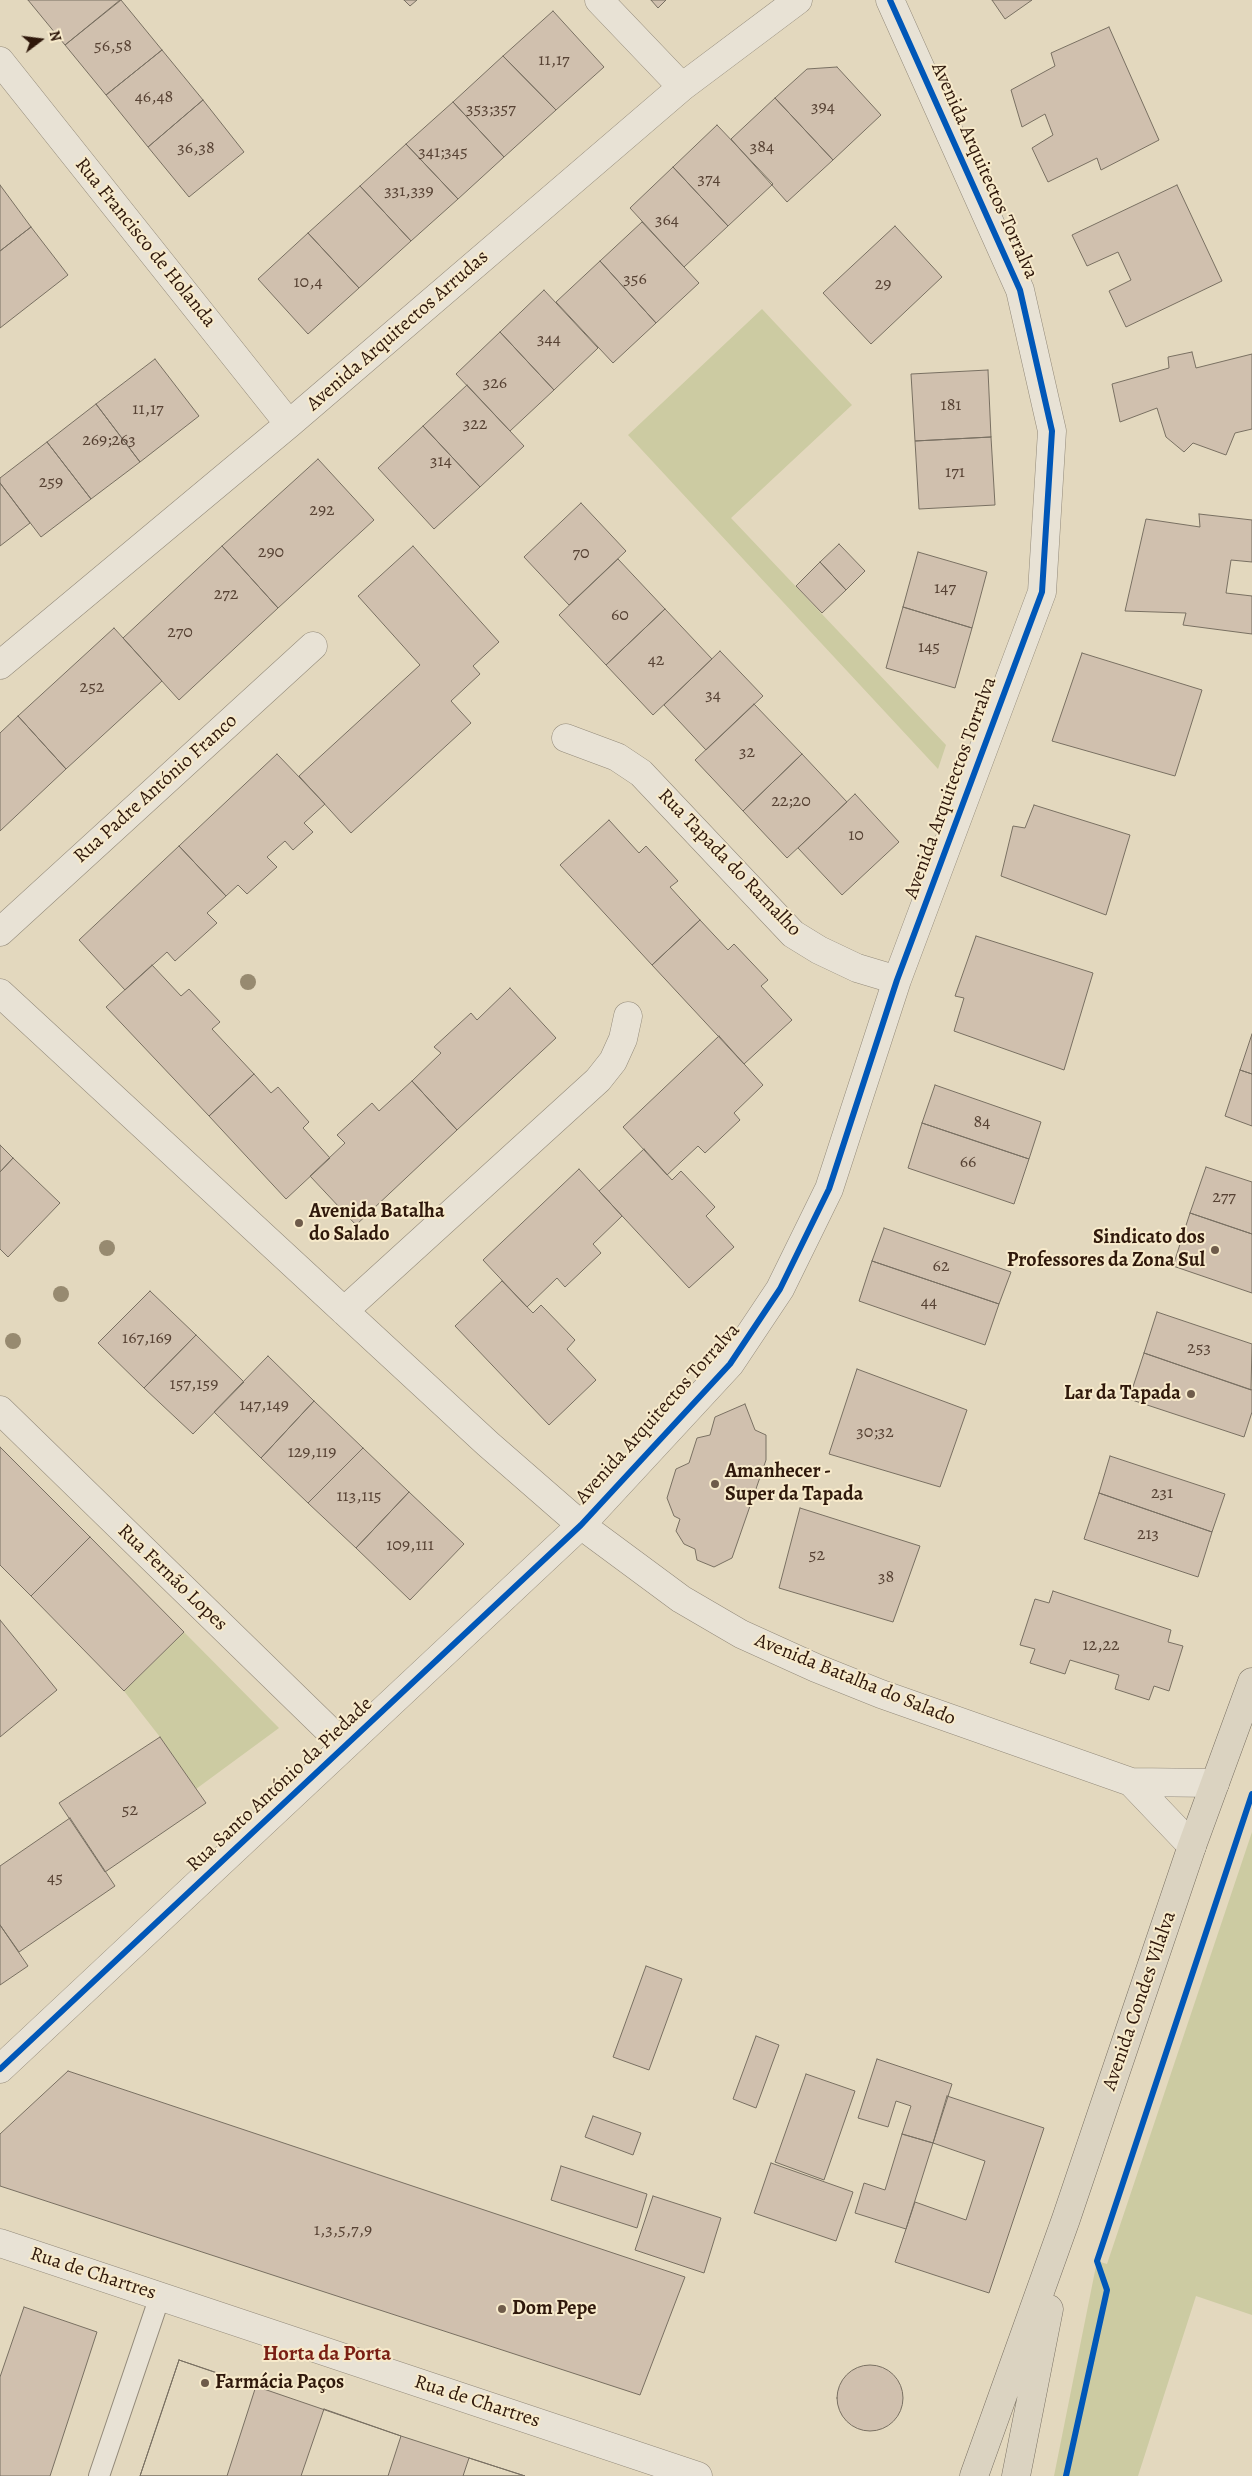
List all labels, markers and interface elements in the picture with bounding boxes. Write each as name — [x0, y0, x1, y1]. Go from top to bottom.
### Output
north arrow — [15, 15, 65, 65]
text: N — [44, 29, 65, 43]
house number: 56,58 — [94, 36, 132, 58]
house number: 11,17 — [538, 50, 570, 72]
street label: Avenida Arquitectos Torralva — [925, 59, 1043, 283]
house number: 46,48 — [135, 87, 173, 109]
house number: 394 — [811, 97, 835, 119]
house number: 353;357 — [466, 99, 516, 121]
house number: 384 — [750, 137, 774, 159]
house number: 36,38 — [177, 138, 215, 160]
house number: 341;345 — [418, 142, 468, 164]
street label: Rua Francisco de Holanda — [69, 153, 221, 333]
house number: 374 — [697, 169, 721, 191]
house number: 331,339 — [384, 181, 434, 203]
house number: 364 — [655, 210, 679, 232]
street label: Avenida Arquitectos Arrudas — [302, 245, 494, 417]
house number: 356 — [623, 269, 647, 291]
house number: 10,4 — [293, 272, 323, 294]
house number: 29 — [875, 274, 891, 296]
house number: 344 — [537, 329, 561, 351]
house number: 326 — [483, 373, 507, 395]
house number: 181 — [940, 395, 962, 417]
house number: 11,17 — [132, 399, 164, 421]
house number: 322 — [463, 414, 487, 436]
house number: 269;263 — [82, 430, 136, 452]
house number: 314 — [430, 451, 452, 473]
house number: 171 — [945, 462, 965, 484]
house number: 259 — [39, 472, 63, 494]
house number: 292 — [309, 500, 335, 522]
house number: 290 — [258, 542, 284, 564]
house number: 70 — [572, 543, 590, 565]
house number: 147 — [934, 578, 956, 600]
house number: 272 — [214, 584, 238, 606]
house number: 60 — [611, 605, 629, 627]
house number: 270 — [167, 622, 193, 644]
house number: 145 — [918, 637, 940, 659]
house number: 42 — [648, 650, 664, 672]
street label: Avenida Arquitectos Torralva — [900, 674, 1002, 902]
house number: 252 — [80, 677, 104, 699]
house number: 34 — [705, 685, 721, 707]
street label: Rua Padre António Franco — [69, 709, 243, 869]
house number: 32 — [739, 742, 755, 764]
street label: Rua Tapada do Ramalho — [652, 784, 806, 942]
house number: 22;20 — [771, 791, 811, 813]
house number: 10 — [848, 825, 864, 847]
house number: 84 — [974, 1112, 990, 1134]
house number: 66 — [960, 1152, 976, 1174]
house number: 277 — [1212, 1187, 1236, 1209]
place label: Avenida Batalha do Salado — [309, 1200, 445, 1247]
marker: Avenida Batalha do Salado — [293, 1217, 305, 1229]
place label: Sindicato dos Professores da Zona Sul — [1007, 1226, 1205, 1273]
marker: Sindicato dos Professores da Zona Sul — [1209, 1244, 1221, 1256]
house number: 62 — [933, 1256, 949, 1278]
house number: 44 — [921, 1292, 937, 1314]
street label: Avenida Arquitectos Torralva — [571, 1319, 745, 1509]
house number: 167,169 — [122, 1328, 172, 1350]
house number: 253 — [1187, 1338, 1211, 1360]
house number: 157,159 — [170, 1374, 218, 1396]
place label: Lar da Tapada — [1064, 1382, 1181, 1406]
marker: Lar da Tapada — [1185, 1388, 1197, 1400]
house number: 147,149 — [239, 1395, 289, 1417]
house number: 30;32 — [856, 1422, 894, 1444]
house number: 129,119 — [288, 1442, 336, 1464]
place label: Amanhecer - Super da Tapada — [725, 1460, 863, 1507]
marker: Amanhecer - Super da Tapada — [709, 1478, 721, 1490]
house number: 231 — [1151, 1483, 1173, 1505]
house number: 113,115 — [336, 1486, 382, 1508]
street label: Rua Fernão Lopes — [112, 1520, 232, 1636]
house number: 213 — [1137, 1524, 1159, 1546]
house number: 109,111 — [386, 1535, 434, 1557]
house number: 52 — [809, 1545, 825, 1567]
house number: 38 — [878, 1567, 894, 1589]
street label: Avenida Batalha do Salado — [751, 1629, 959, 1731]
house number: 12,22 — [1082, 1635, 1120, 1657]
street label: Rua Santo António da Piedade — [182, 1693, 378, 1877]
house number: 52 — [122, 1800, 138, 1822]
house number: 45 — [47, 1868, 63, 1890]
street label: Avenida Condes Vilalva — [1098, 1908, 1182, 2094]
house number: 1,3,5,7,9 — [314, 2220, 372, 2242]
street label: Rua de Chartres — [27, 2242, 159, 2306]
place label: Dom Pepe — [512, 2297, 596, 2321]
marker: Dom Pepe — [496, 2303, 508, 2315]
district label: Horta da Porta — [263, 2342, 391, 2368]
street label: Rua de Chartres — [411, 2370, 543, 2434]
place label: Farmácia Paços — [215, 2371, 344, 2395]
marker: Farmácia Paços — [199, 2377, 211, 2389]

